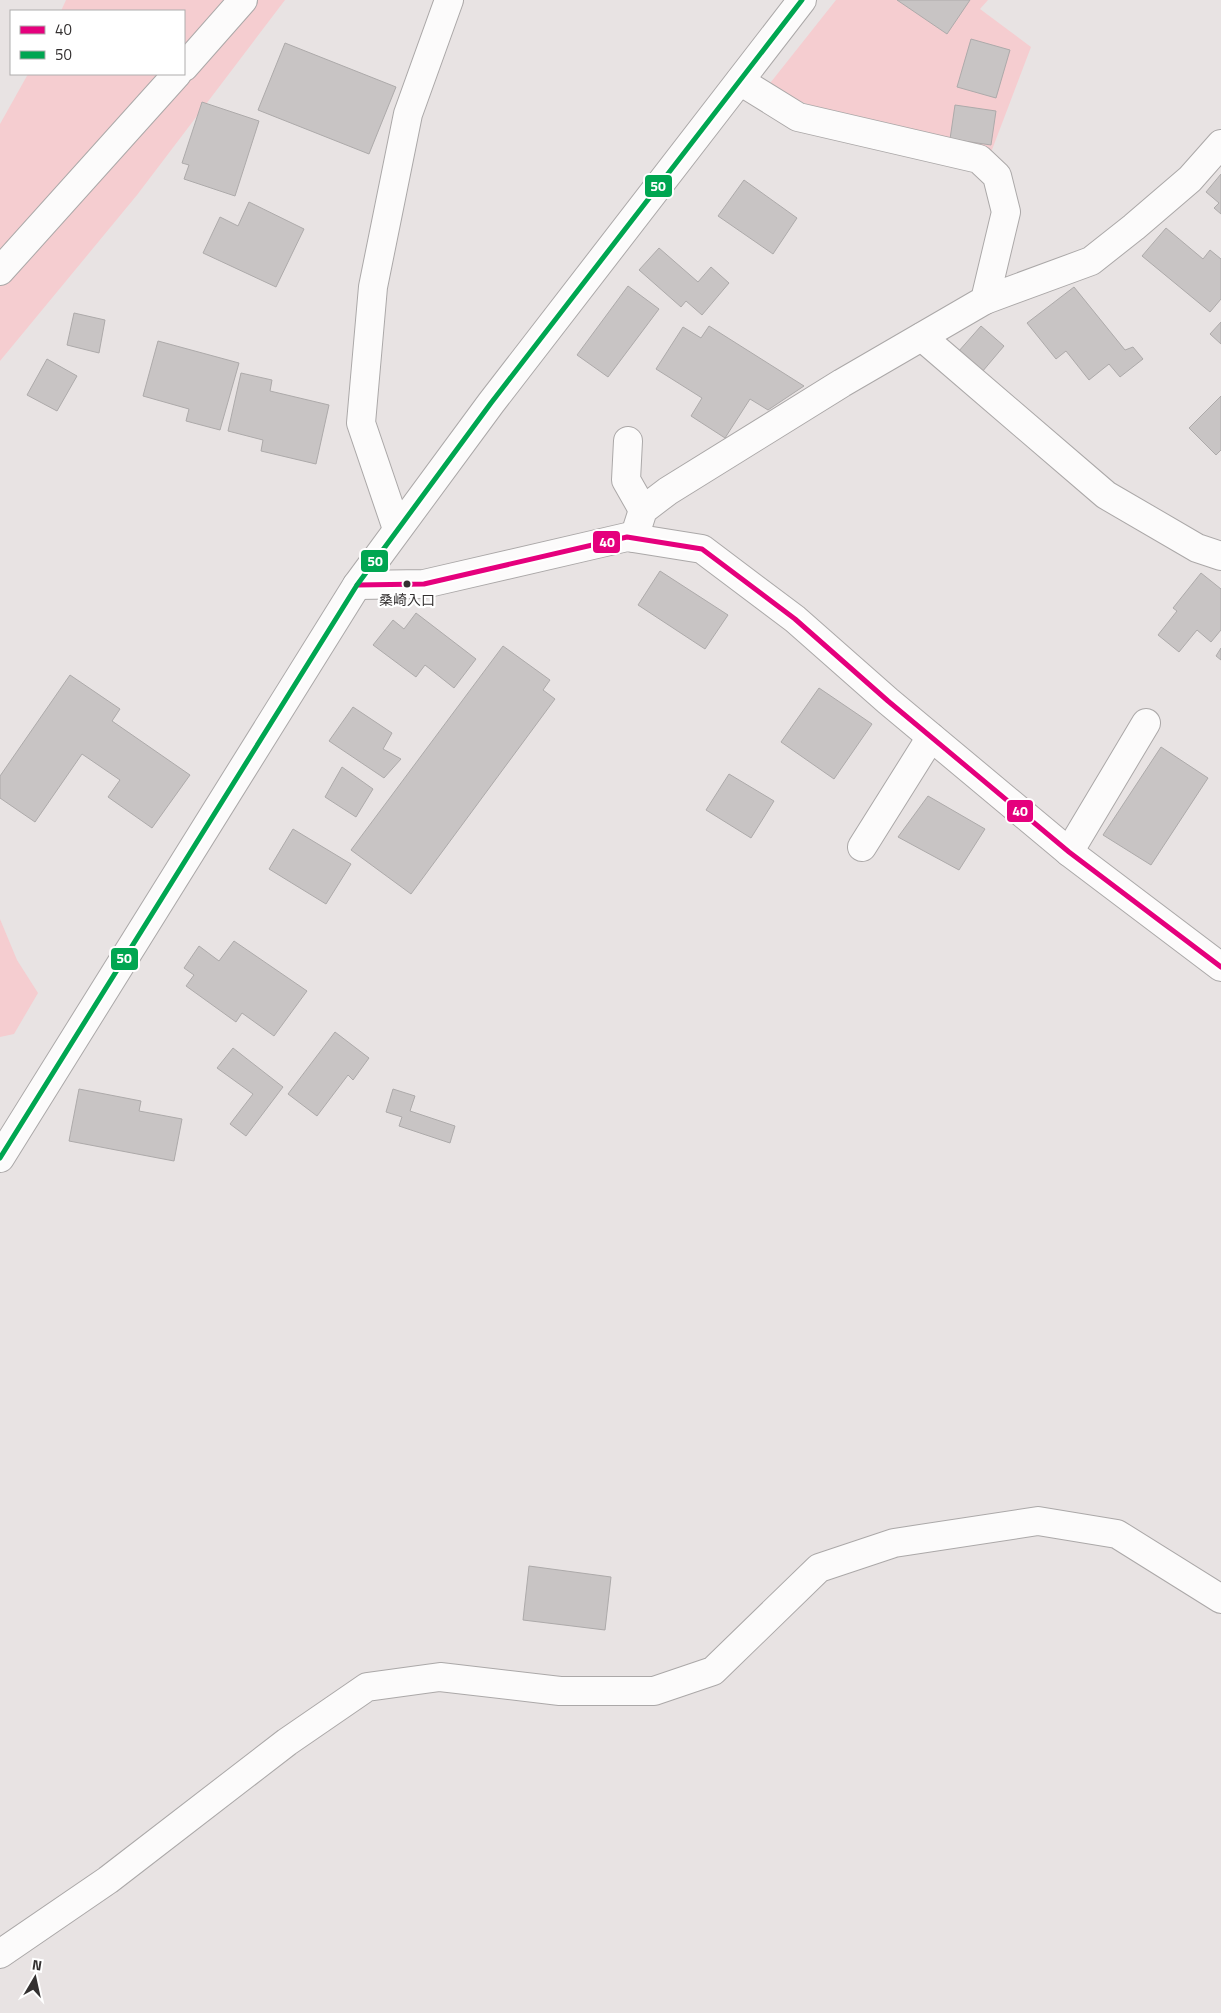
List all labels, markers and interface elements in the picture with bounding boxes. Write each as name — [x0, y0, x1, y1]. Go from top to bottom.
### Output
legend — [10, 10, 185, 75]
text: 40 — [55, 18, 72, 41]
text: 50 — [55, 43, 72, 66]
line badge: 50 — [644, 174, 673, 198]
text: 50 — [650, 175, 666, 196]
line badge: 40 — [592, 530, 621, 554]
text: 40 — [599, 531, 615, 552]
line badge: 50 — [360, 549, 389, 573]
text: 50 — [367, 550, 383, 571]
marker: 桑崎入口 — [402, 579, 412, 589]
place label: 桑崎入口 — [379, 589, 435, 610]
line badge: 40 — [1006, 799, 1034, 823]
text: 40 — [1012, 800, 1028, 821]
line badge: 50 — [110, 947, 139, 971]
text: 50 — [116, 947, 132, 968]
north arrow — [10, 1953, 60, 2003]
text: N — [31, 1954, 44, 1976]

